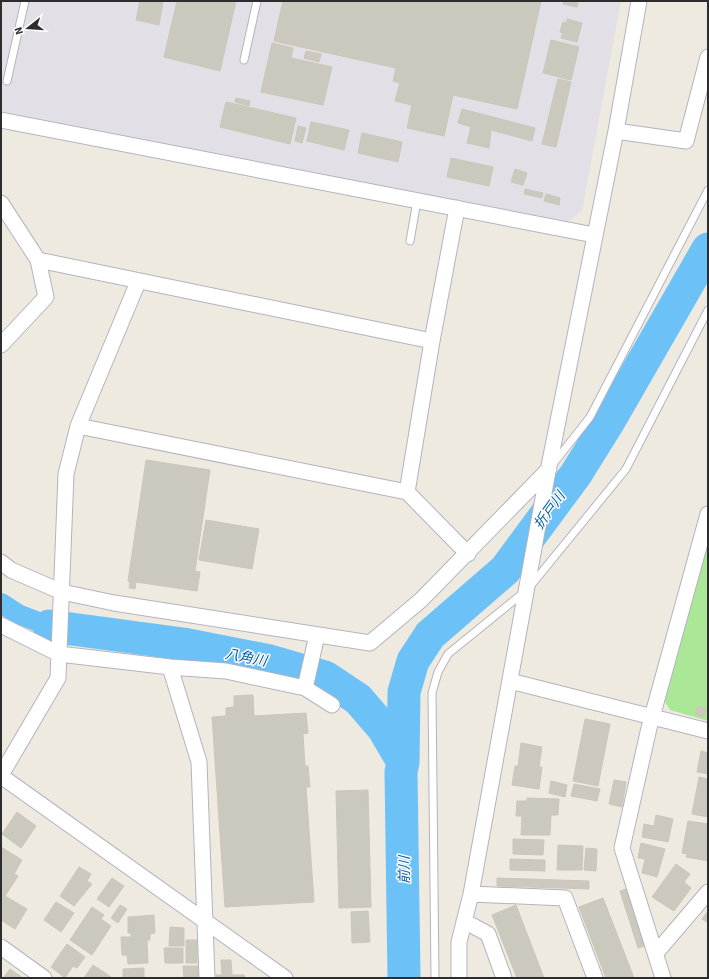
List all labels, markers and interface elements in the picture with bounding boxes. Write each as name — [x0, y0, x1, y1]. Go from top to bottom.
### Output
north arrow — [8, 8, 48, 48]
text: N — [11, 25, 27, 36]
water label: 折戸川 — [529, 486, 571, 533]
water label: 八角川 — [223, 644, 270, 672]
water label: 前川 — [395, 854, 415, 884]

